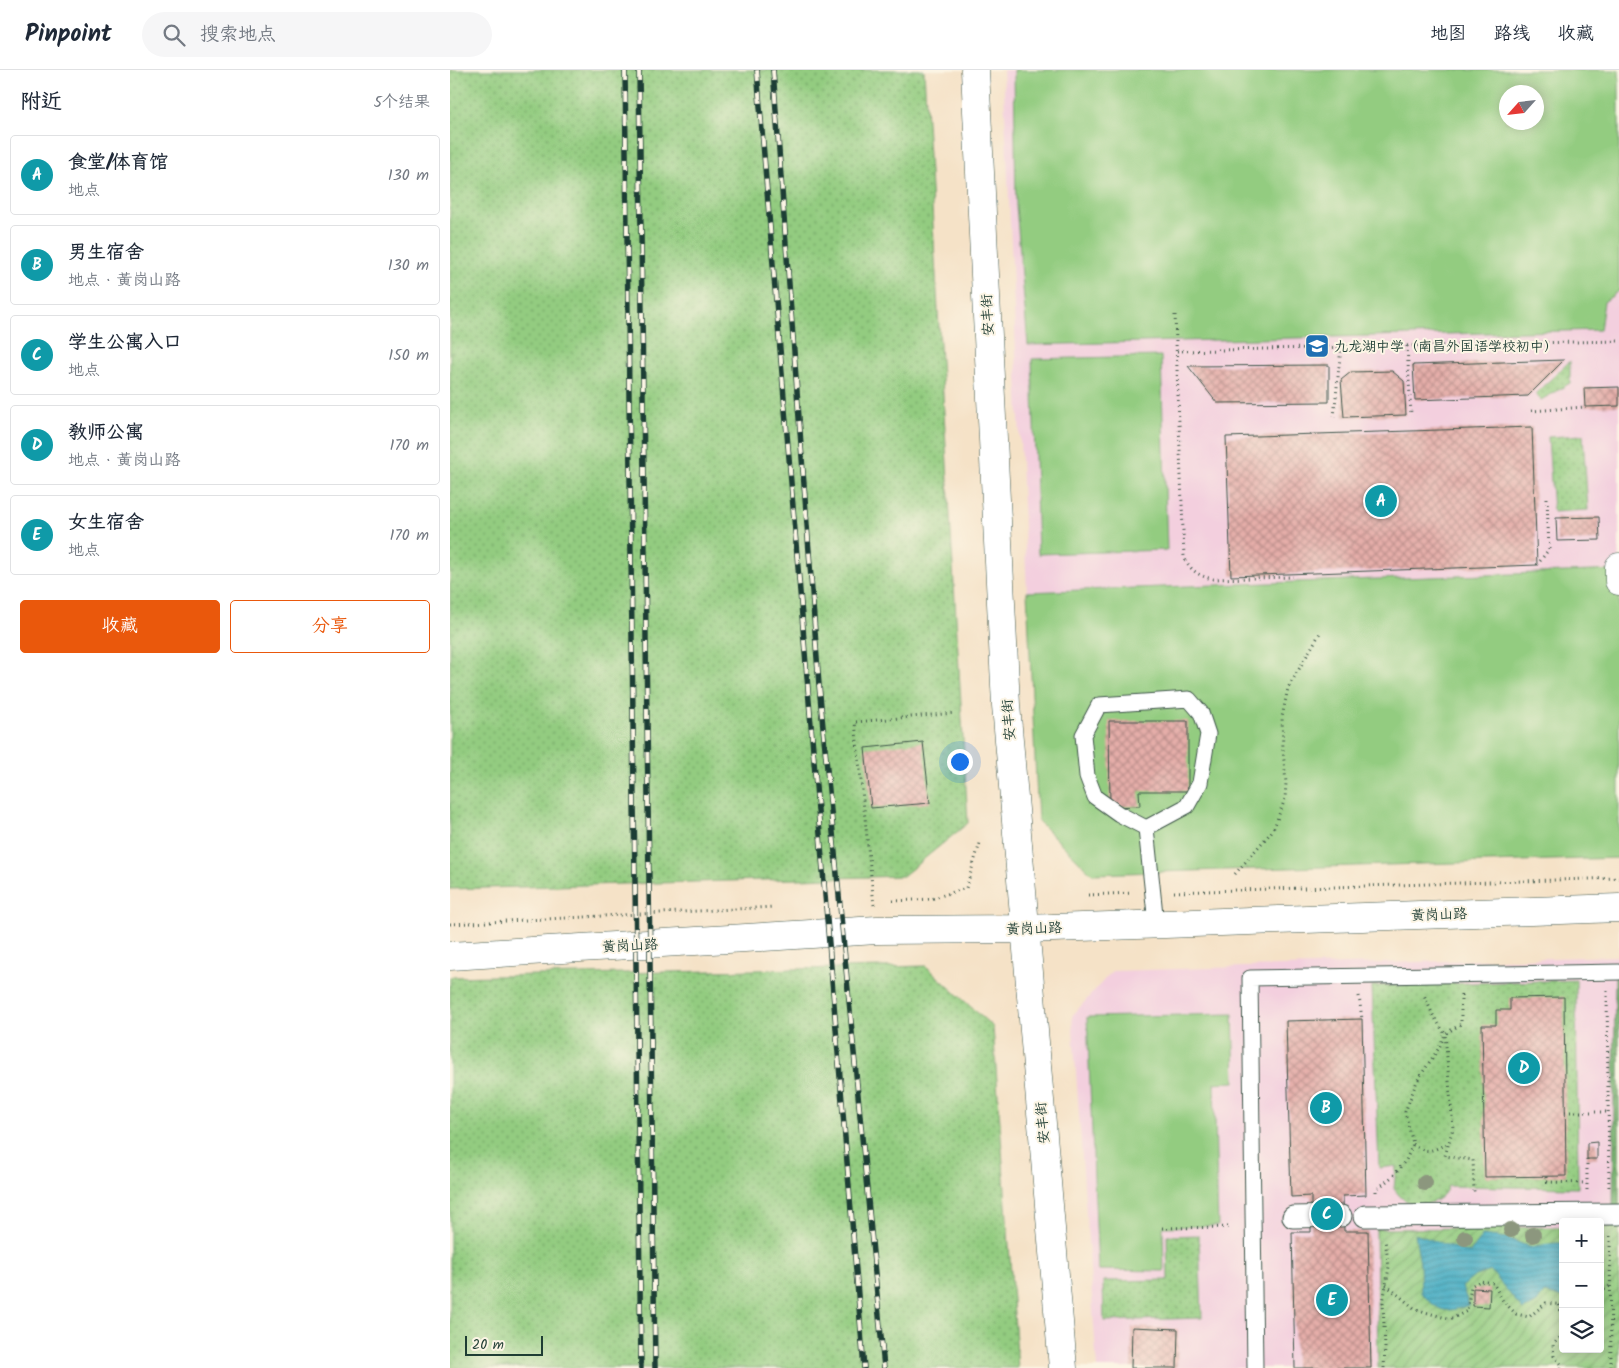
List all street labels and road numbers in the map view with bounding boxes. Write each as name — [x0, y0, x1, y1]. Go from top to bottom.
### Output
street label: 安丰街 — [976, 293, 1000, 336]
street label: 安丰街 — [997, 698, 1021, 742]
street label: 黄岗山路 — [1411, 903, 1467, 927]
street label: 黄岗山路 — [1006, 917, 1062, 941]
street label: 黄岗山路 — [602, 934, 659, 958]
street label: 安丰街 — [1030, 1101, 1056, 1145]

